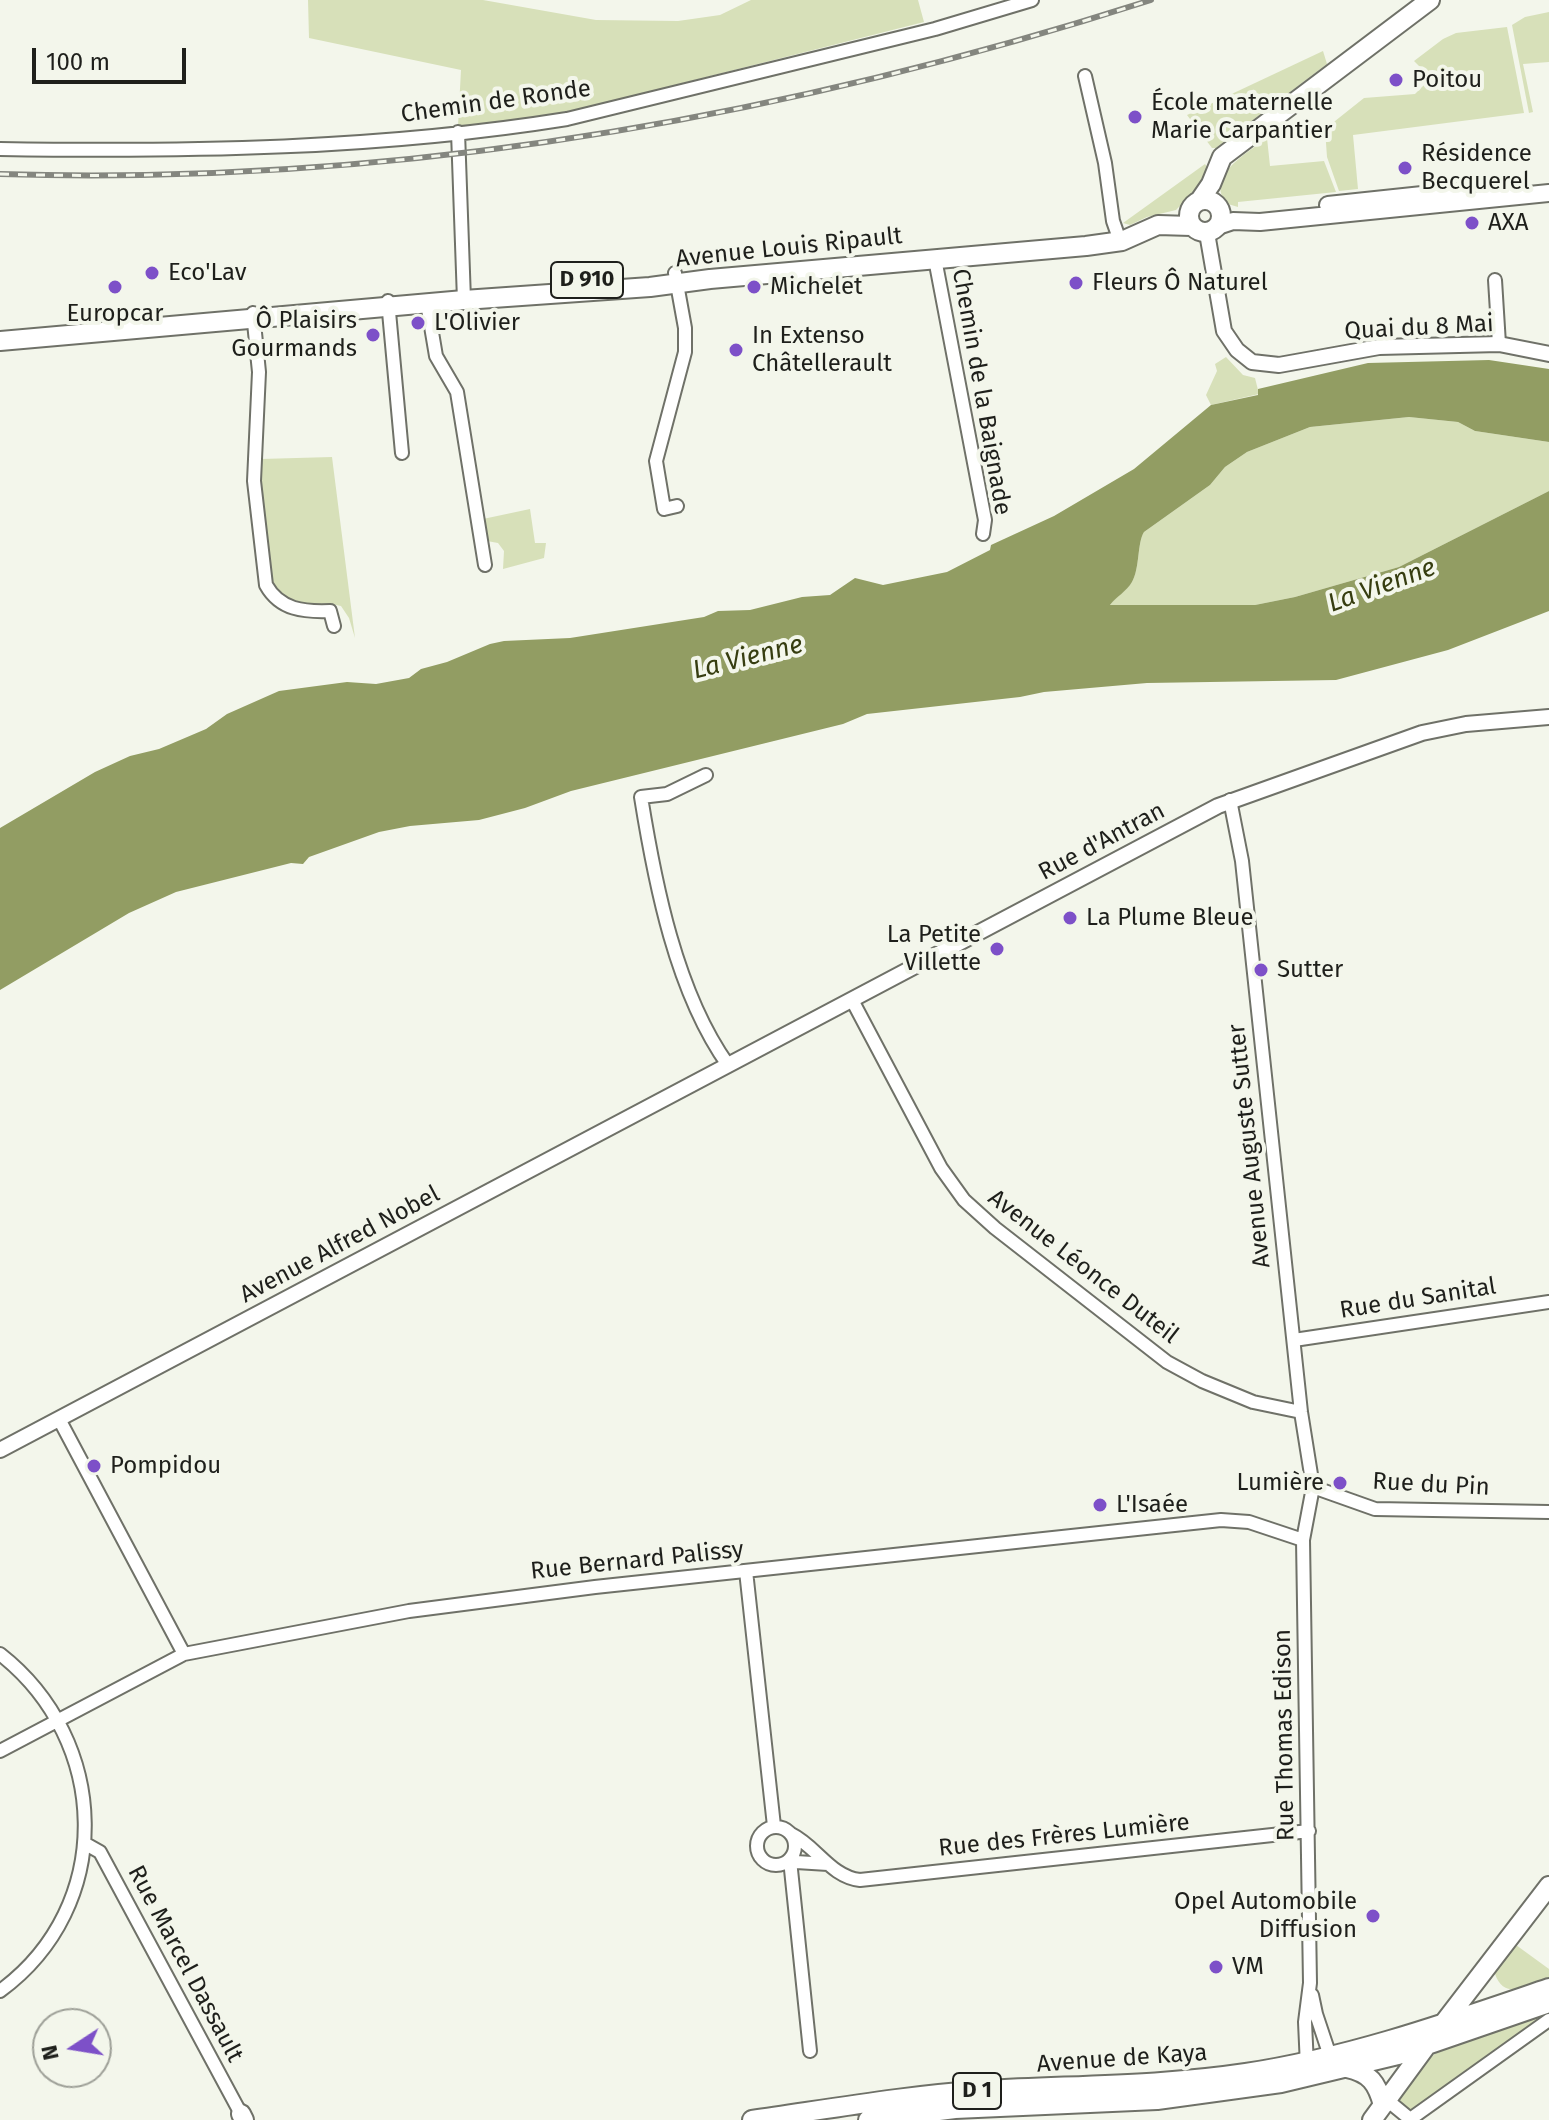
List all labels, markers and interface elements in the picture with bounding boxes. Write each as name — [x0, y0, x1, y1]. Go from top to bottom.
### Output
scale bar — [36, 32, 190, 82]
text: 100 m — [46, 48, 110, 76]
place label: Poitou — [1412, 66, 1482, 94]
marker: Poitou — [1387, 71, 1405, 89]
street label: Chemin de Ronde — [399, 74, 593, 130]
place label: École maternelle Marie Carpantier — [1151, 89, 1333, 145]
marker: École maternelle Marie Carpantier — [1126, 108, 1144, 126]
place label: Résidence Becquerel — [1421, 140, 1532, 196]
marker: Résidence Becquerel — [1396, 159, 1414, 177]
place label: AXA — [1488, 209, 1528, 237]
marker: AXA — [1463, 214, 1481, 232]
street label: Avenue Louis Ripault — [674, 222, 904, 274]
place label: Eco'Lav — [168, 259, 247, 287]
road number: D 910 — [551, 262, 623, 298]
marker: Eco'Lav — [143, 264, 161, 282]
street label: Chemin de la Baignade — [945, 267, 1017, 517]
place label: Fleurs Ô Naturel — [1092, 269, 1268, 297]
place label: Michelet — [770, 273, 863, 301]
marker: Fleurs Ô Naturel — [1067, 274, 1085, 292]
marker: Europcar — [106, 278, 124, 296]
marker: Michelet — [745, 278, 763, 296]
place label: Europcar — [67, 300, 163, 328]
place label: Ô Plaisirs Gourmands — [231, 307, 357, 363]
place label: L'Olivier — [434, 309, 520, 337]
street label: Quai du 8 Mai — [1344, 310, 1494, 346]
marker: L'Olivier — [409, 314, 427, 332]
place label: In Extenso Châtellerault — [752, 322, 892, 378]
marker: Ô Plaisirs Gourmands — [364, 326, 382, 344]
marker: In Extenso Châtellerault — [727, 341, 745, 359]
water label: La Vienne — [1324, 552, 1440, 620]
water label: La Vienne — [690, 629, 806, 687]
street label: Rue d'Antran — [1034, 797, 1170, 887]
place label: La Plume Bleue — [1086, 904, 1253, 932]
marker: La Plume Bleue — [1061, 909, 1079, 927]
place label: La Petite Villette — [887, 921, 981, 977]
marker: La Petite Villette — [988, 940, 1006, 958]
place label: Sutter — [1277, 956, 1343, 984]
marker: Sutter — [1252, 961, 1270, 979]
street label: Avenue Auguste Sutter — [1223, 1023, 1277, 1269]
street label: Avenue Alfred Nobel — [235, 1180, 445, 1310]
street label: Avenue Léonce Duteil — [982, 1184, 1184, 1350]
street label: Rue du Sanital — [1338, 1272, 1498, 1326]
place label: Pompidou — [110, 1452, 221, 1480]
marker: Pompidou — [85, 1457, 103, 1475]
street label: Rue du Pin — [1372, 1468, 1490, 1502]
place label: Lumière — [1236, 1469, 1324, 1497]
marker: Lumière — [1331, 1474, 1349, 1492]
place label: L'Isaée — [1116, 1491, 1188, 1519]
marker: L'Isaée — [1091, 1496, 1109, 1514]
street label: Rue Bernard Palissy — [529, 1535, 745, 1587]
street label: Rue Thomas Edison — [1269, 1629, 1301, 1841]
street label: Rue des Frères Lumière — [937, 1808, 1191, 1864]
street label: Rue Marcel Dassault — [121, 1861, 249, 2067]
place label: Opel Automobile Diffusion — [1174, 1888, 1357, 1944]
marker: Opel Automobile Diffusion — [1364, 1907, 1382, 1925]
place label: VM — [1232, 1953, 1264, 1981]
marker: VM — [1207, 1958, 1225, 1976]
north arrow — [32, 2008, 112, 2088]
street label: Avenue de Kaya — [1036, 2039, 1208, 2079]
text: N — [35, 2043, 65, 2063]
road number: D 1 — [953, 2073, 1001, 2109]

